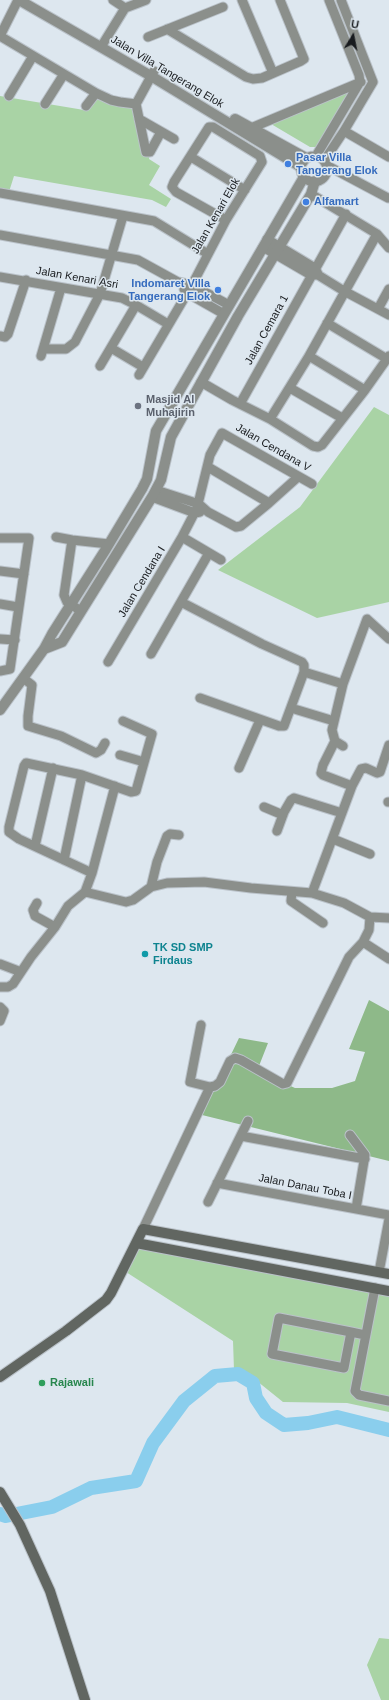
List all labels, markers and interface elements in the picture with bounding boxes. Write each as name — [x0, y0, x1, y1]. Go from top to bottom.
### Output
north arrow — [333, 16, 373, 56]
text: U — [350, 18, 360, 31]
street label: Jalan Villa Tangerang Elok — [108, 33, 226, 111]
place label: Pasar Villa Tangerang Elok — [296, 151, 378, 177]
marker: Pasar Villa Tangerang Elok — [283, 159, 293, 169]
street label: Jalan Kenari Elok — [189, 176, 243, 256]
place label: Alfamart — [314, 195, 359, 209]
marker: Alfamart — [301, 197, 311, 207]
street label: Jalan Kenari Asri — [35, 264, 119, 292]
place label: Indomaret Villa Tangerang Elok — [128, 277, 210, 303]
marker: Indomaret Villa Tangerang Elok — [213, 285, 223, 295]
street label: Jalan Cemara 1 — [242, 293, 292, 367]
place label: Masjid Al Muhajirin — [146, 393, 195, 419]
marker: Masjid Al Muhajirin — [133, 401, 143, 411]
street label: Jalan Cendana V — [233, 421, 313, 475]
street label: Jalan Cendana I — [116, 544, 168, 620]
place label: TK SD SMP Firdaus — [153, 941, 213, 967]
marker: TK SD SMP Firdaus — [140, 949, 150, 959]
street label: Jalan Danau Toba I — [257, 1171, 353, 1203]
place label: Rajawali — [50, 1376, 94, 1390]
marker: Rajawali — [37, 1378, 47, 1388]

